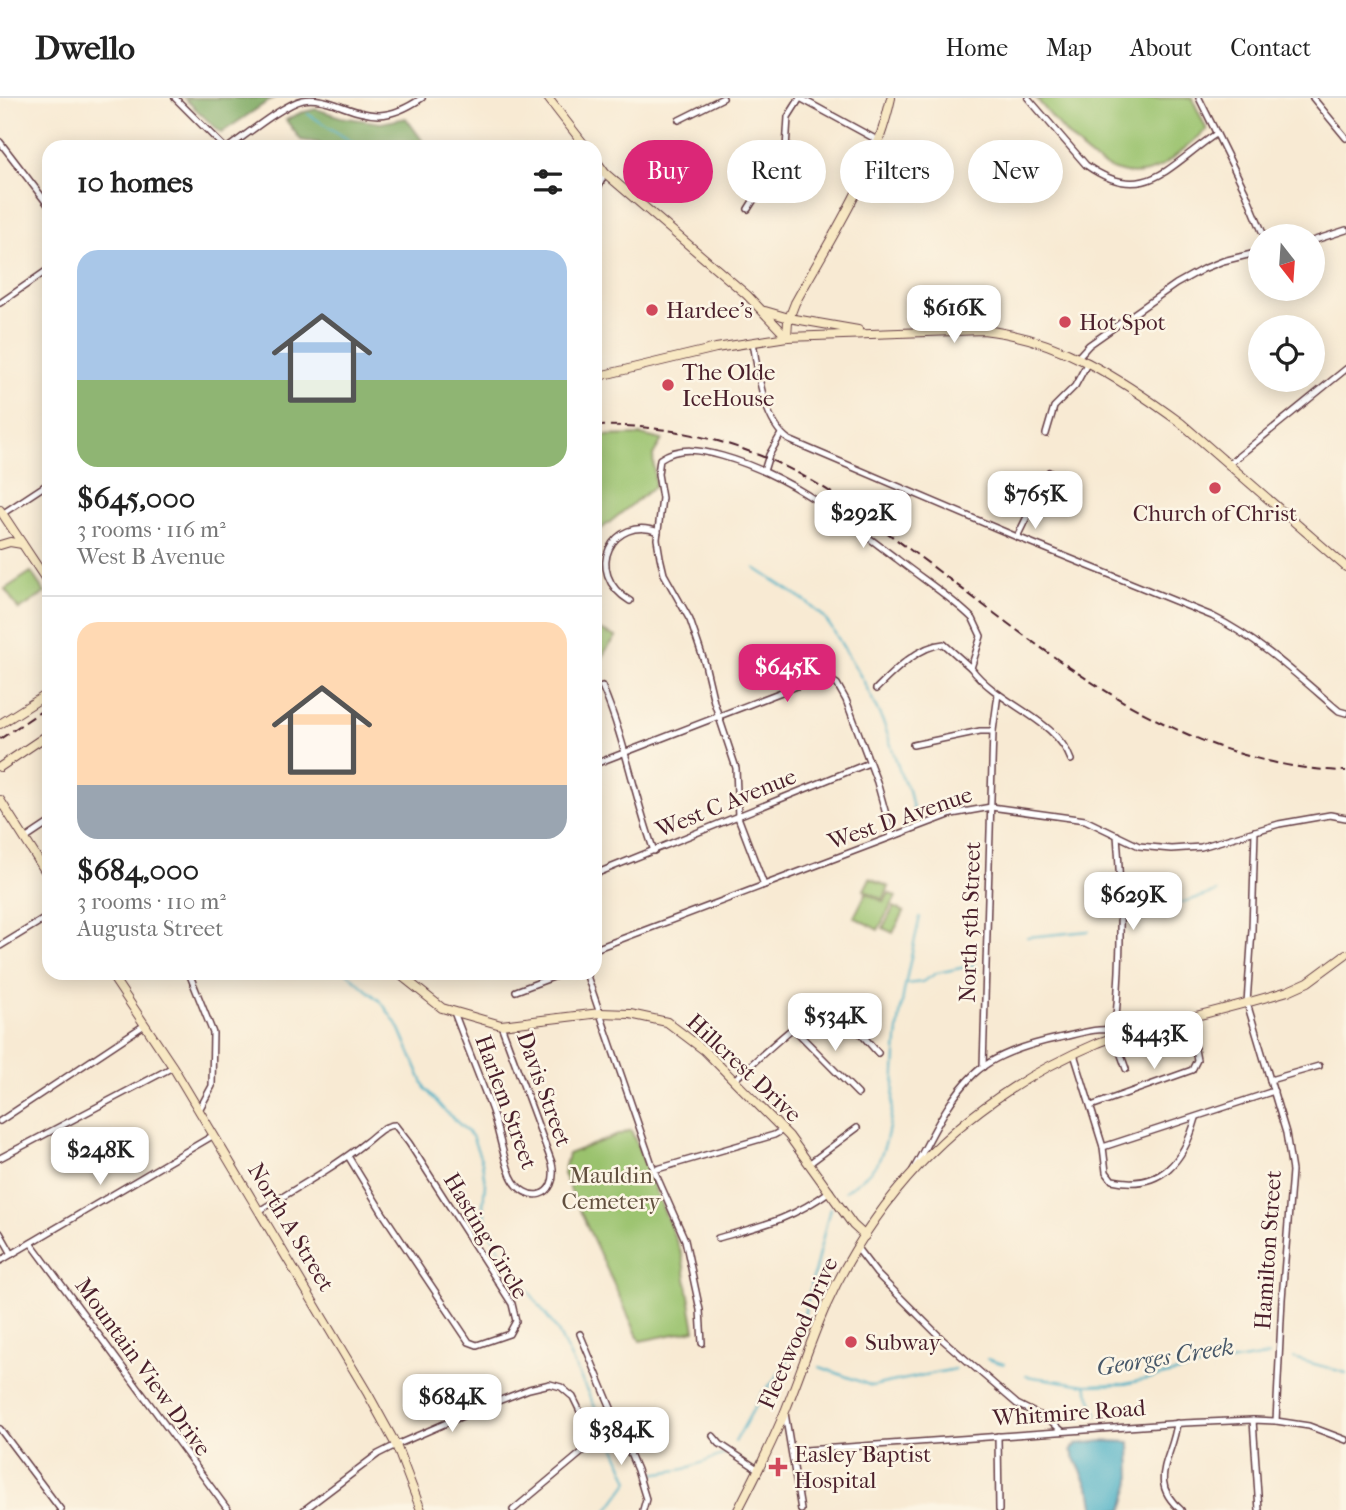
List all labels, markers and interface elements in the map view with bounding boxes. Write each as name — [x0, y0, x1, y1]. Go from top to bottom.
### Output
text: Dwello — [35, 29, 135, 68]
text: Home — [946, 34, 1008, 62]
text: Map — [1046, 34, 1092, 62]
text: About — [1130, 34, 1192, 62]
text: Contact — [1230, 34, 1311, 62]
chip: Buy — [623, 140, 713, 203]
chip: Rent — [727, 140, 826, 203]
chip: Filters — [840, 140, 954, 203]
chip: New — [968, 140, 1063, 203]
icon: filters — [529, 163, 567, 201]
text: 10 homes — [77, 165, 193, 200]
north arrow — [1248, 224, 1325, 301]
map controls — [1248, 224, 1325, 392]
pin: $616K — [905, 286, 1003, 345]
text: $616K — [923, 294, 985, 321]
icon: home — [259, 295, 385, 421]
place label: Hardee's — [666, 297, 753, 324]
marker: Hardee's — [644, 302, 660, 318]
place label: Hot Spot — [1079, 309, 1166, 336]
marker: Hot Spot — [1057, 314, 1073, 330]
button: locate — [1248, 315, 1325, 392]
place label: The Olde IceHouse — [682, 359, 775, 412]
marker: The Olde IceHouse — [660, 377, 676, 393]
pin: $765K — [986, 472, 1084, 531]
text: $765K — [1004, 480, 1066, 507]
marker: Church of Christ — [1207, 480, 1223, 496]
text: $645,000 — [77, 481, 195, 516]
pin: $292K — [814, 490, 912, 550]
text: $292K — [830, 499, 896, 526]
place label: Church of Christ — [1133, 500, 1297, 527]
text: 3 rooms · 116 m² — [77, 516, 226, 543]
text: West B Avenue — [77, 543, 225, 570]
pin: $645K — [738, 644, 836, 704]
text: $645K — [755, 653, 819, 680]
icon: home — [259, 667, 385, 793]
street label: West C Avenue — [651, 763, 800, 844]
street label: West D Avenue — [823, 781, 976, 856]
street label: North 5th Street — [954, 841, 986, 1003]
text: $684,000 — [77, 853, 199, 888]
pin: $629K — [1084, 872, 1182, 932]
text: $629K — [1100, 881, 1166, 908]
text: 3 rooms · 110 m² — [77, 888, 226, 915]
text: Augusta Street — [77, 915, 223, 942]
pin: $534K — [786, 993, 884, 1053]
text: $534K — [804, 1002, 866, 1029]
street label: Hillcrest Drive — [681, 1008, 807, 1128]
pin: $443K — [1105, 1012, 1203, 1071]
text: $443K — [1121, 1020, 1187, 1047]
street label: Davis Street — [511, 1028, 577, 1150]
street label: Harlem Street — [469, 1031, 543, 1173]
pin: $248K — [51, 1128, 149, 1187]
text: $248K — [67, 1136, 133, 1163]
street label: North A Street — [242, 1158, 340, 1296]
park label: Mauldin Cemetery — [562, 1162, 661, 1215]
street label: Hasting Circle — [438, 1168, 534, 1304]
street label: Hamilton Street — [1249, 1169, 1287, 1331]
street label: Fleetwood Drive — [752, 1253, 844, 1413]
street label: Mountain View Drive — [69, 1273, 217, 1461]
place label: Subway — [865, 1329, 941, 1356]
water label: Georges Creek — [1094, 1332, 1236, 1382]
marker: Subway — [843, 1334, 859, 1350]
pin: $684K — [403, 1374, 501, 1434]
text: $684K — [419, 1383, 485, 1410]
street label: Whitmire Road — [991, 1394, 1147, 1432]
pin: $384K — [572, 1408, 670, 1467]
text: $384K — [589, 1416, 653, 1443]
place label: Easley Baptist Hospital — [794, 1441, 931, 1494]
marker: Easley Baptist Hospital — [768, 1457, 788, 1477]

